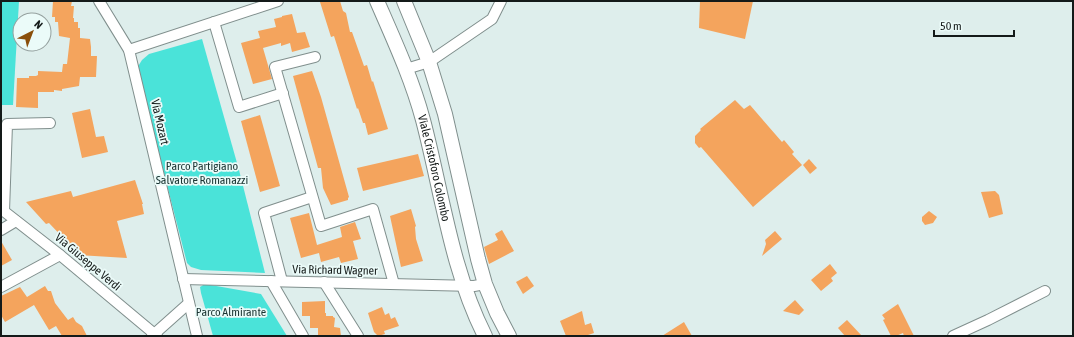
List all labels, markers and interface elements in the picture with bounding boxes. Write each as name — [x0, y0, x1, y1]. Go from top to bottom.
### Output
north arrow — [12, 12, 52, 52]
scale bar — [934, 12, 1014, 38]
text: N — [32, 18, 45, 31]
text: 50 m — [940, 19, 962, 33]
street label: Via Mozart — [148, 98, 172, 147]
street label: Viale Cristoforo Colombo — [415, 113, 453, 223]
park label: Parco Partigiano Salvatore Romanazzi — [156, 159, 248, 187]
street label: Via Giuseppe Verdi — [52, 230, 124, 294]
street label: Via Richard Wagner — [292, 262, 378, 278]
park label: Parco Almirante — [196, 305, 266, 319]

